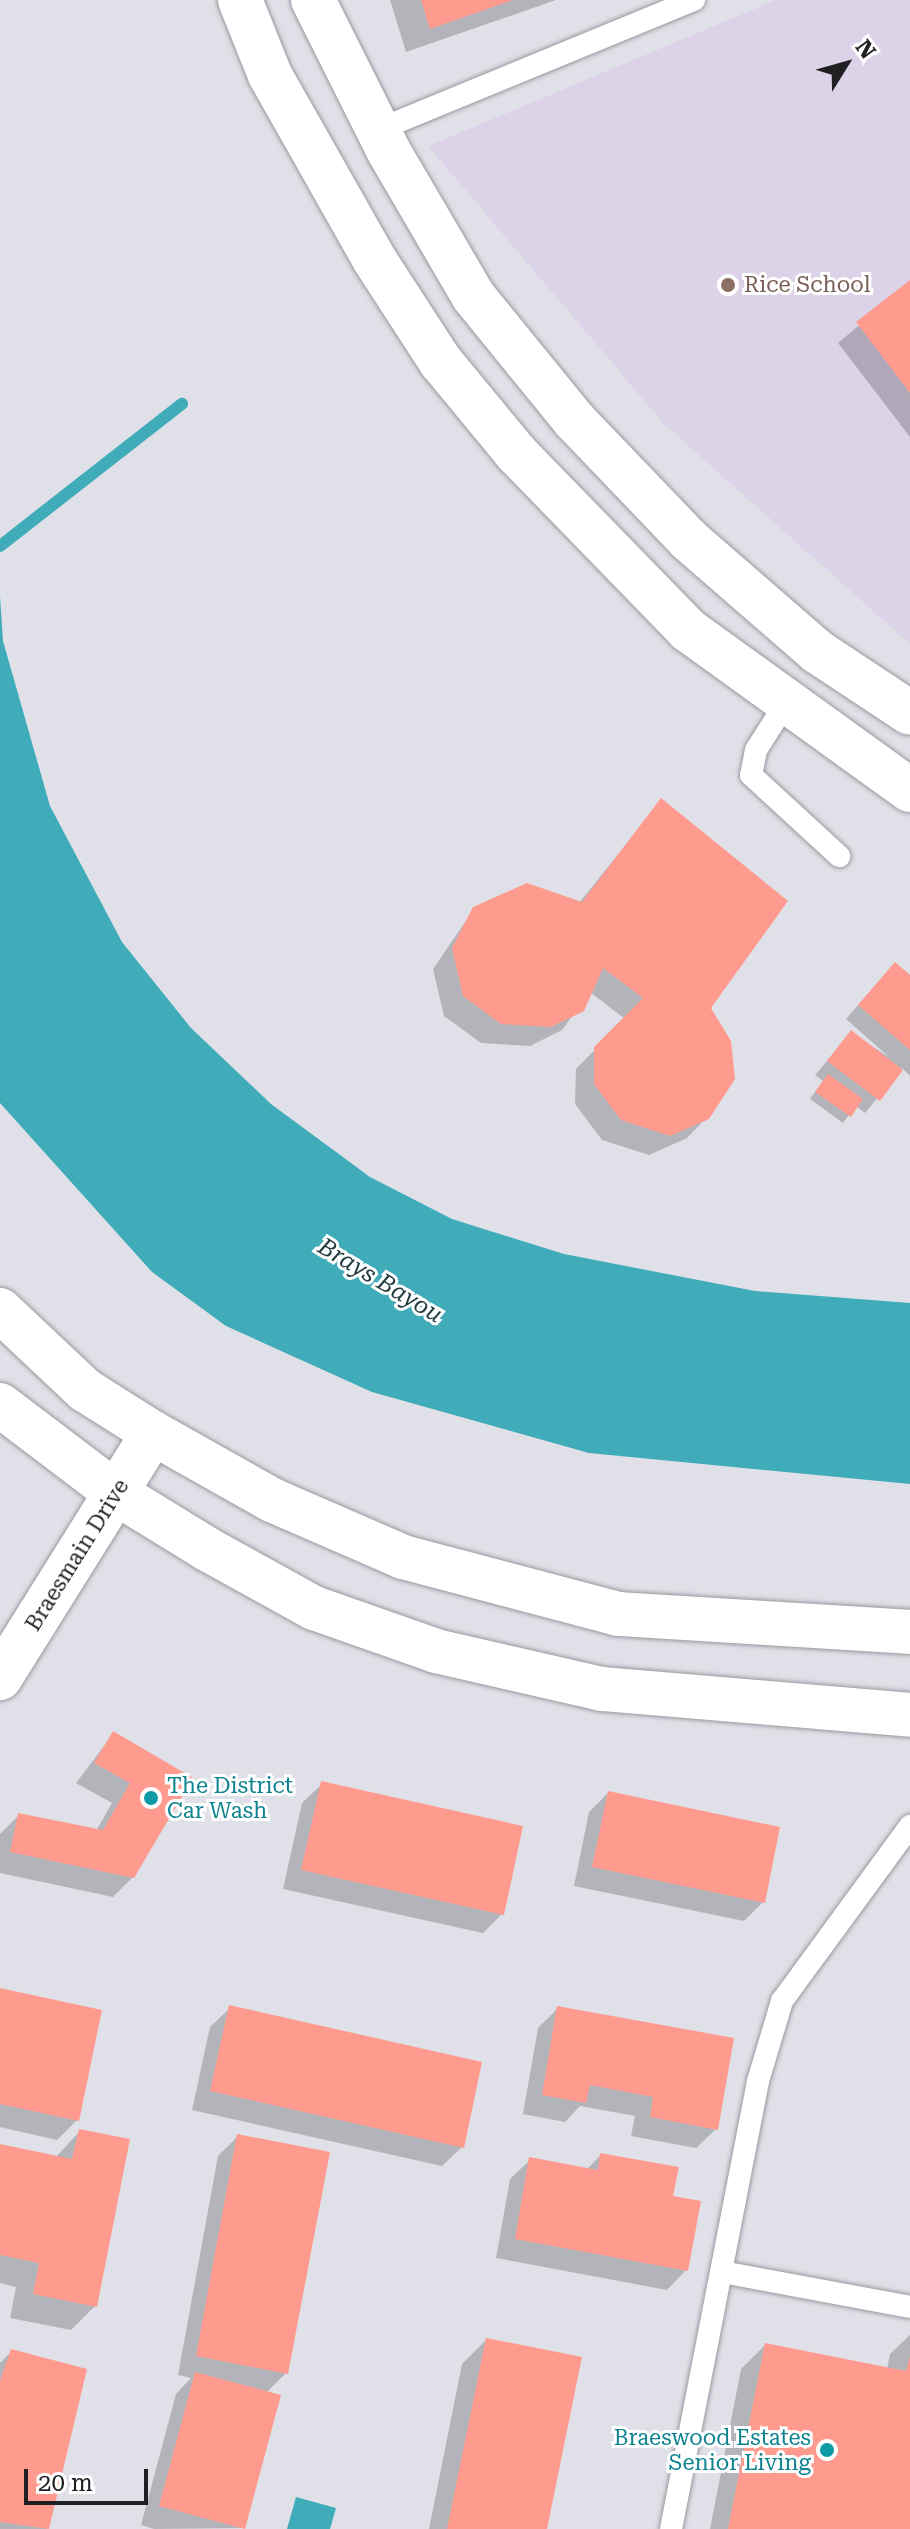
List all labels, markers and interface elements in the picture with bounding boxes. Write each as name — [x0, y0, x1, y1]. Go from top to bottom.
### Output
north arrow — [806, 24, 886, 104]
text: N — [850, 35, 881, 64]
place label: Rice School — [744, 272, 871, 298]
marker: Rice School — [719, 276, 737, 294]
water label: Brays Bayou — [313, 1233, 447, 1329]
street label: Braesmain Drive — [20, 1474, 134, 1636]
place label: The District Car Wash — [167, 1772, 293, 1824]
marker: The District Car Wash — [142, 1789, 160, 1807]
place label: Braeswood Estates Senior Living — [614, 2424, 811, 2476]
marker: Braeswood Estates Senior Living — [818, 2441, 836, 2459]
scale bar — [28, 2453, 152, 2503]
text: 20 m — [38, 2469, 93, 2497]

